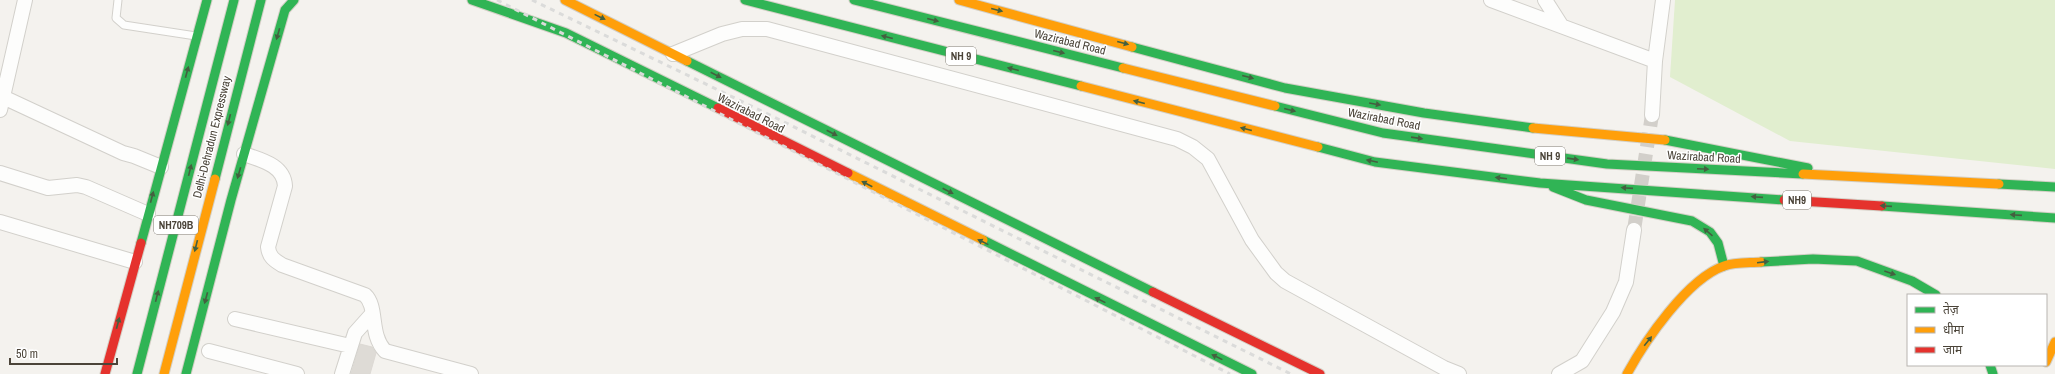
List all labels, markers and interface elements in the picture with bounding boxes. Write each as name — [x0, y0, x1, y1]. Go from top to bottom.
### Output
one-way arrow — [991, 7, 1003, 13]
one-way arrow — [594, 14, 605, 20]
one-way arrow — [927, 17, 939, 23]
street label: Wazirabad Road — [1032, 25, 1108, 59]
one-way arrow — [275, 28, 281, 40]
one-way arrow — [881, 33, 894, 39]
one-way arrow — [1117, 40, 1129, 46]
road number: NH 9 — [946, 47, 976, 65]
one-way arrow — [1053, 49, 1065, 55]
one-way arrow — [184, 66, 190, 78]
one-way arrow — [1007, 66, 1019, 72]
one-way arrow — [710, 72, 722, 78]
street label: Delhi-Dehradun Expressway — [189, 74, 235, 200]
one-way arrow — [1242, 74, 1254, 80]
street label: Wazirabad Road — [715, 89, 787, 137]
one-way arrow — [1133, 98, 1145, 104]
one-way arrow — [1369, 101, 1381, 107]
street label: Wazirabad Road — [1346, 104, 1422, 134]
one-way arrow — [1284, 107, 1296, 113]
one-way arrow — [226, 114, 232, 126]
one-way arrow — [1240, 126, 1253, 132]
one-way arrow — [826, 130, 838, 136]
one-way arrow — [1411, 135, 1423, 141]
road number: NH 9 — [1535, 147, 1565, 165]
street label: Wazirabad Road — [1667, 147, 1741, 167]
one-way arrow — [1567, 156, 1579, 162]
one-way arrow — [1366, 158, 1378, 164]
one-way arrow — [187, 163, 193, 176]
one-way arrow — [1697, 166, 1709, 173]
one-way arrow — [236, 167, 242, 179]
one-way arrow — [1495, 175, 1507, 181]
one-way arrow — [861, 181, 873, 187]
one-way arrow — [1621, 185, 1633, 192]
one-way arrow — [943, 188, 954, 195]
one-way arrow — [149, 191, 155, 203]
road number: NH9 — [1783, 191, 1811, 209]
one-way arrow — [1751, 194, 1763, 201]
one-way arrow — [1879, 203, 1892, 209]
one-way arrow — [2010, 212, 2022, 219]
road number: NH709B — [154, 216, 198, 234]
one-way arrow — [1703, 228, 1713, 237]
one-way arrow — [977, 239, 989, 245]
one-way arrow — [193, 240, 199, 252]
one-way arrow — [1757, 258, 1769, 265]
one-way arrow — [1885, 271, 1897, 277]
one-way arrow — [155, 289, 161, 302]
one-way arrow — [202, 292, 208, 305]
legend — [1907, 294, 2047, 366]
one-way arrow — [1094, 296, 1106, 303]
text: तेज़ — [1943, 302, 1960, 318]
one-way arrow — [116, 316, 122, 329]
text: धीमा — [1943, 322, 1965, 338]
one-way arrow — [1644, 336, 1652, 347]
scale bar — [10, 340, 117, 366]
text: जाम — [1943, 342, 1963, 358]
text: 50 m — [16, 346, 38, 362]
one-way arrow — [1211, 354, 1222, 360]

